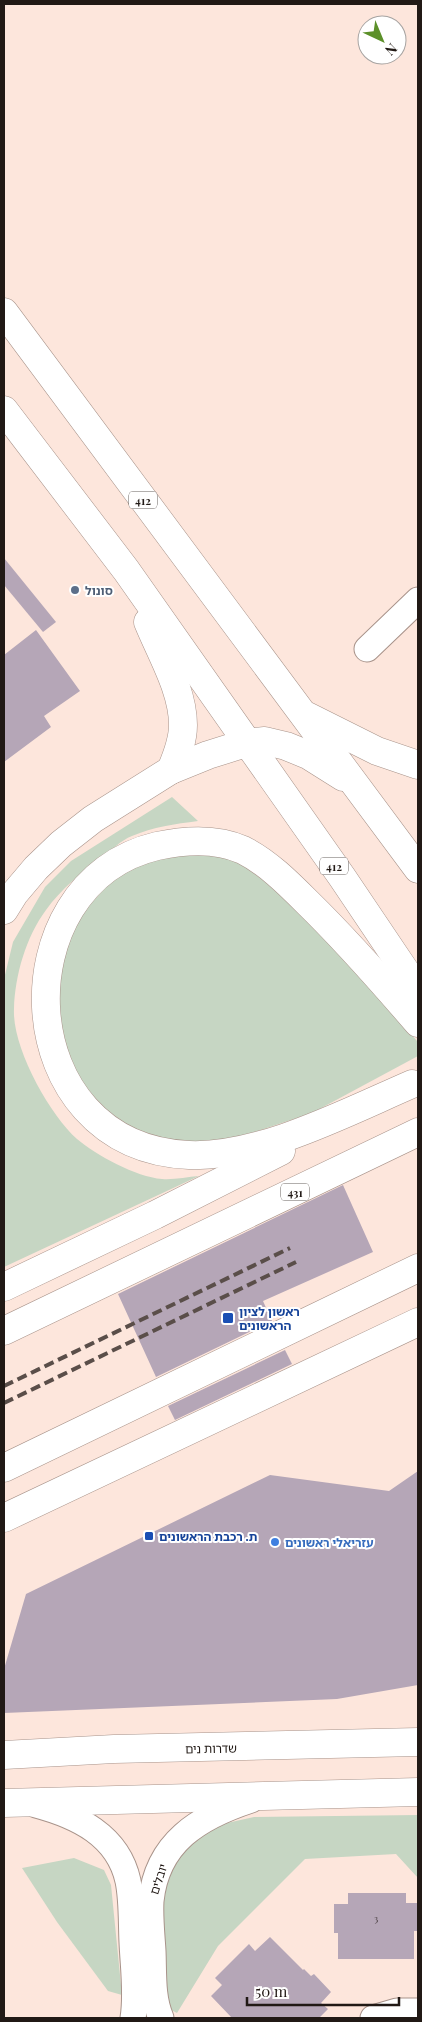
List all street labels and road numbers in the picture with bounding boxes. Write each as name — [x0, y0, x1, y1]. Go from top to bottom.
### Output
road number: 412 — [129, 492, 157, 508]
road number: 412 — [320, 858, 348, 874]
road number: 431 — [281, 1184, 309, 1200]
street label: שדרות נים — [185, 1740, 237, 1756]
street label: יובלים — [146, 1861, 170, 1897]

